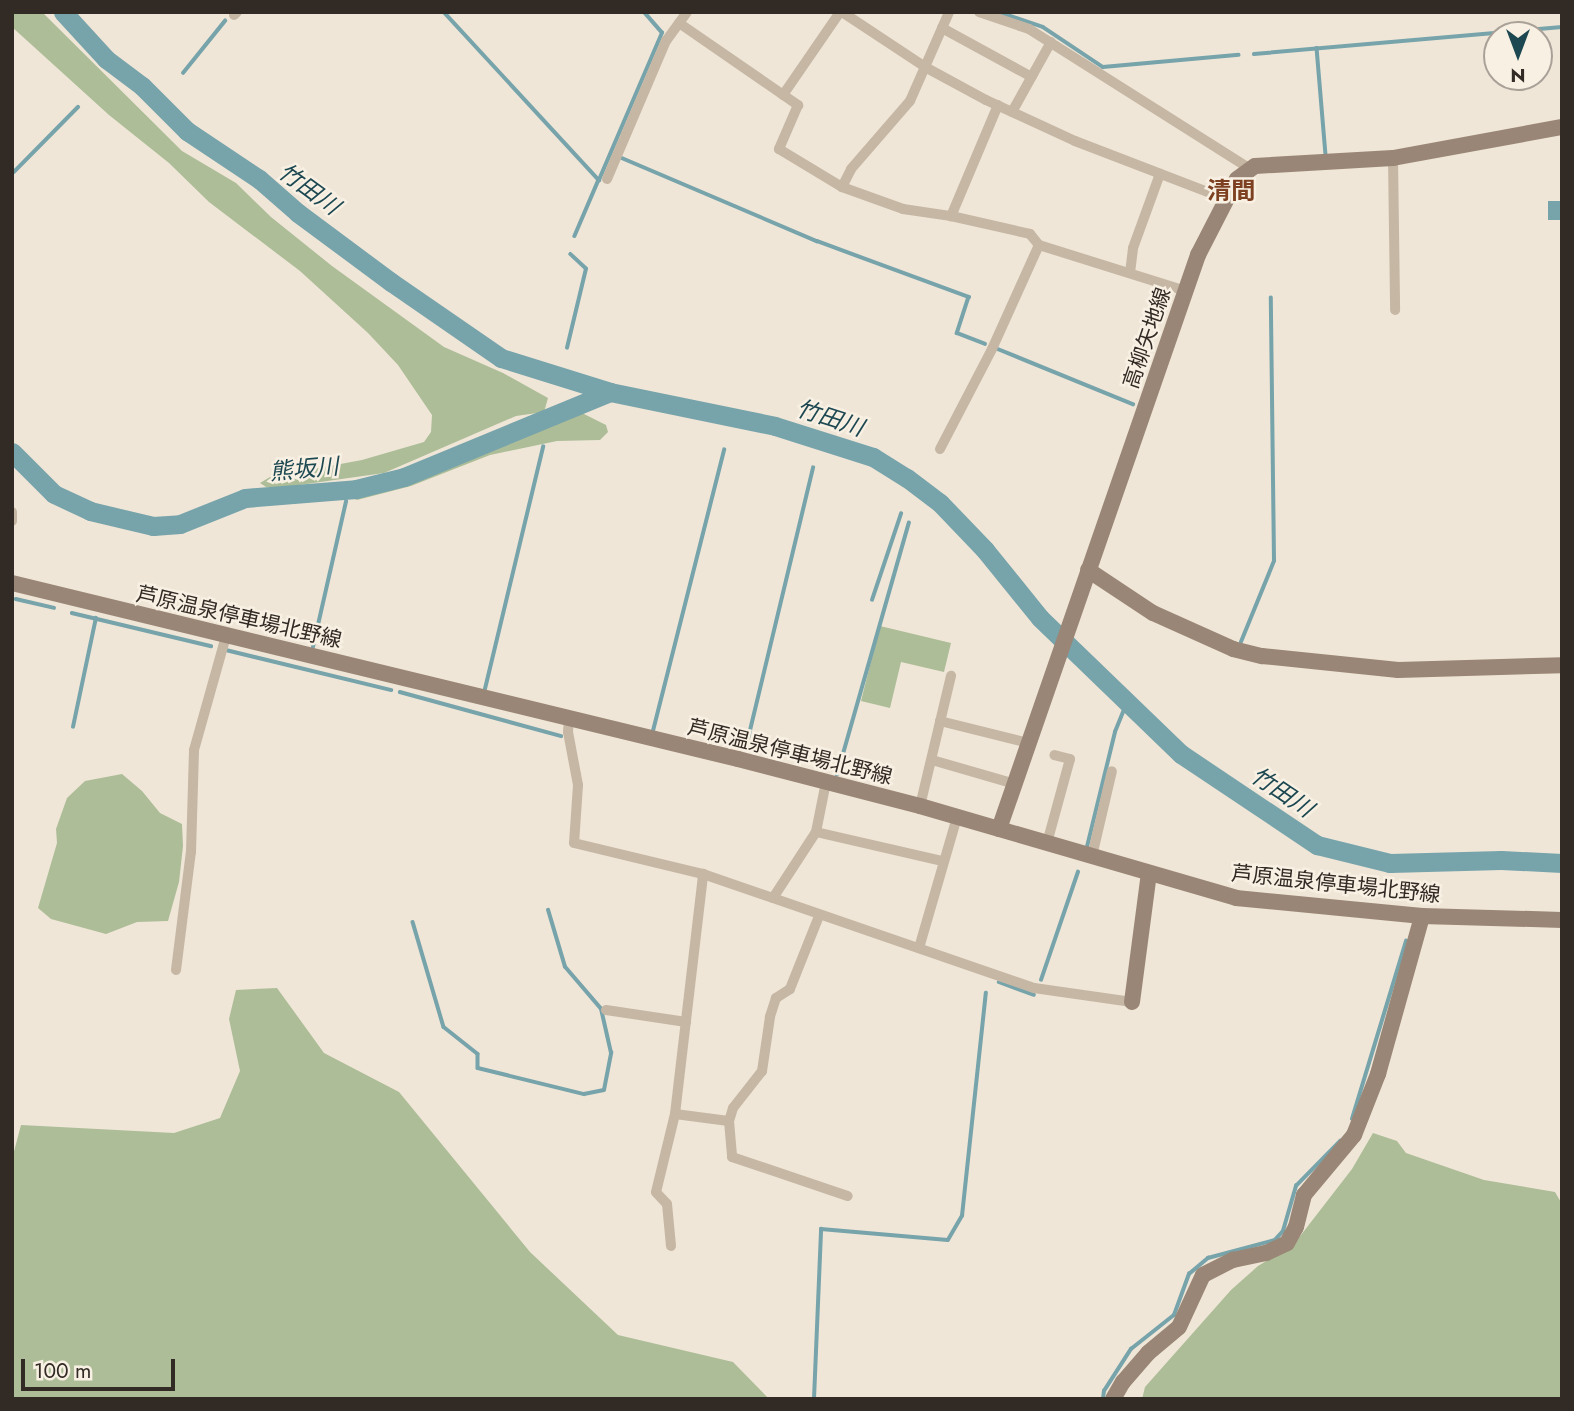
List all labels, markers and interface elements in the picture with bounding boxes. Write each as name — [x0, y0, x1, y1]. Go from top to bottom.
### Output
north arrow — [1483, 21, 1553, 91]
text: N — [1510, 62, 1526, 89]
water label: 竹田川 — [273, 158, 345, 220]
district label: 清間 — [1207, 177, 1255, 205]
street label: 高柳矢地線 — [1118, 284, 1176, 392]
water label: 竹田川 — [793, 394, 867, 442]
water label: 熊坂川 — [268, 452, 340, 486]
street label: 芦原温泉停車場北野線 — [134, 581, 344, 653]
street label: 芦原温泉停車場北野線 — [685, 714, 895, 790]
water label: 竹田川 — [1246, 761, 1318, 823]
street label: 芦原温泉停車場北野線 — [1230, 860, 1442, 908]
scale bar — [24, 1344, 178, 1388]
text: 100 m — [34, 1356, 91, 1386]

